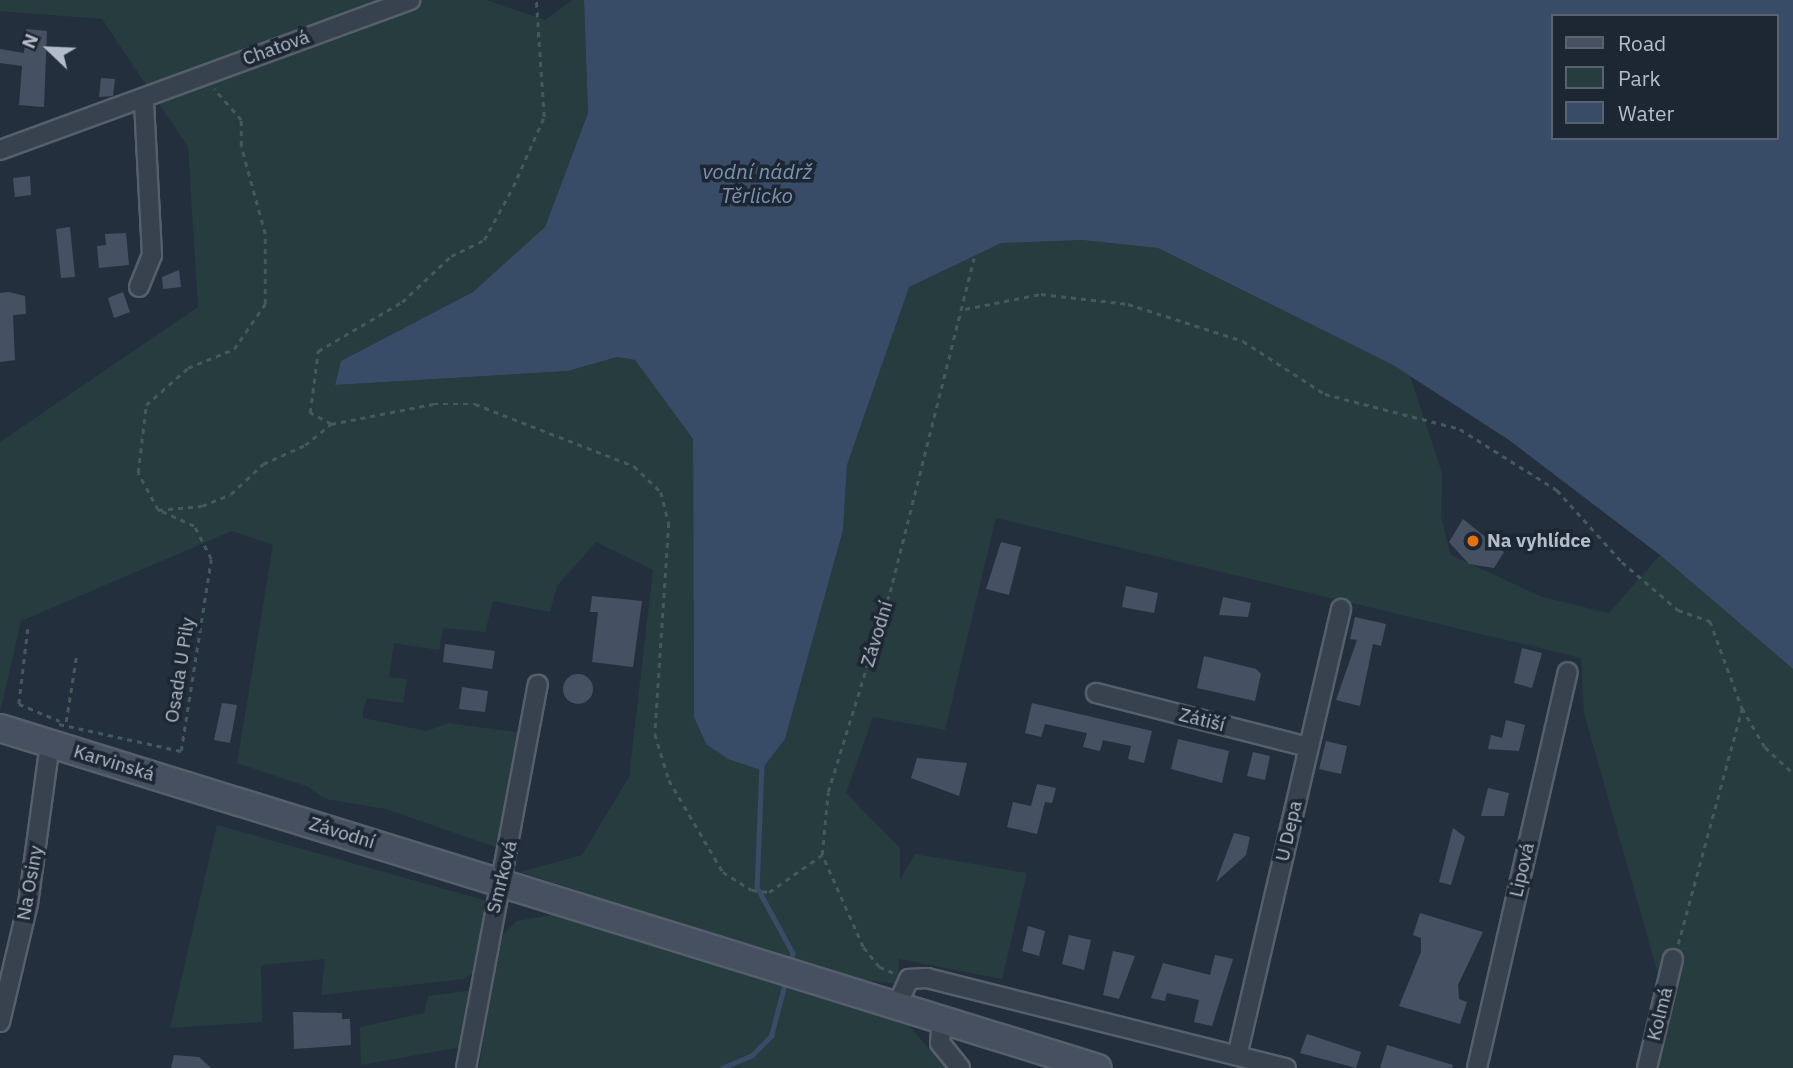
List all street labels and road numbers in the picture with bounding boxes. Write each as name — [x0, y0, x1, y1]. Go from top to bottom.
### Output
street label: Chatová — [240, 25, 312, 71]
street label: Závodní — [856, 598, 898, 670]
street label: Osada U Pily — [160, 616, 200, 724]
street label: Zátiší — [1177, 703, 1227, 737]
street label: Karvinská — [71, 740, 157, 786]
street label: U Depa — [1271, 798, 1307, 864]
street label: Závodní — [306, 812, 378, 854]
street label: Smrková — [482, 838, 522, 916]
street label: Lipová — [1505, 841, 1539, 899]
street label: Na Osiny — [12, 844, 48, 922]
street label: Kolmá — [1642, 985, 1678, 1043]

